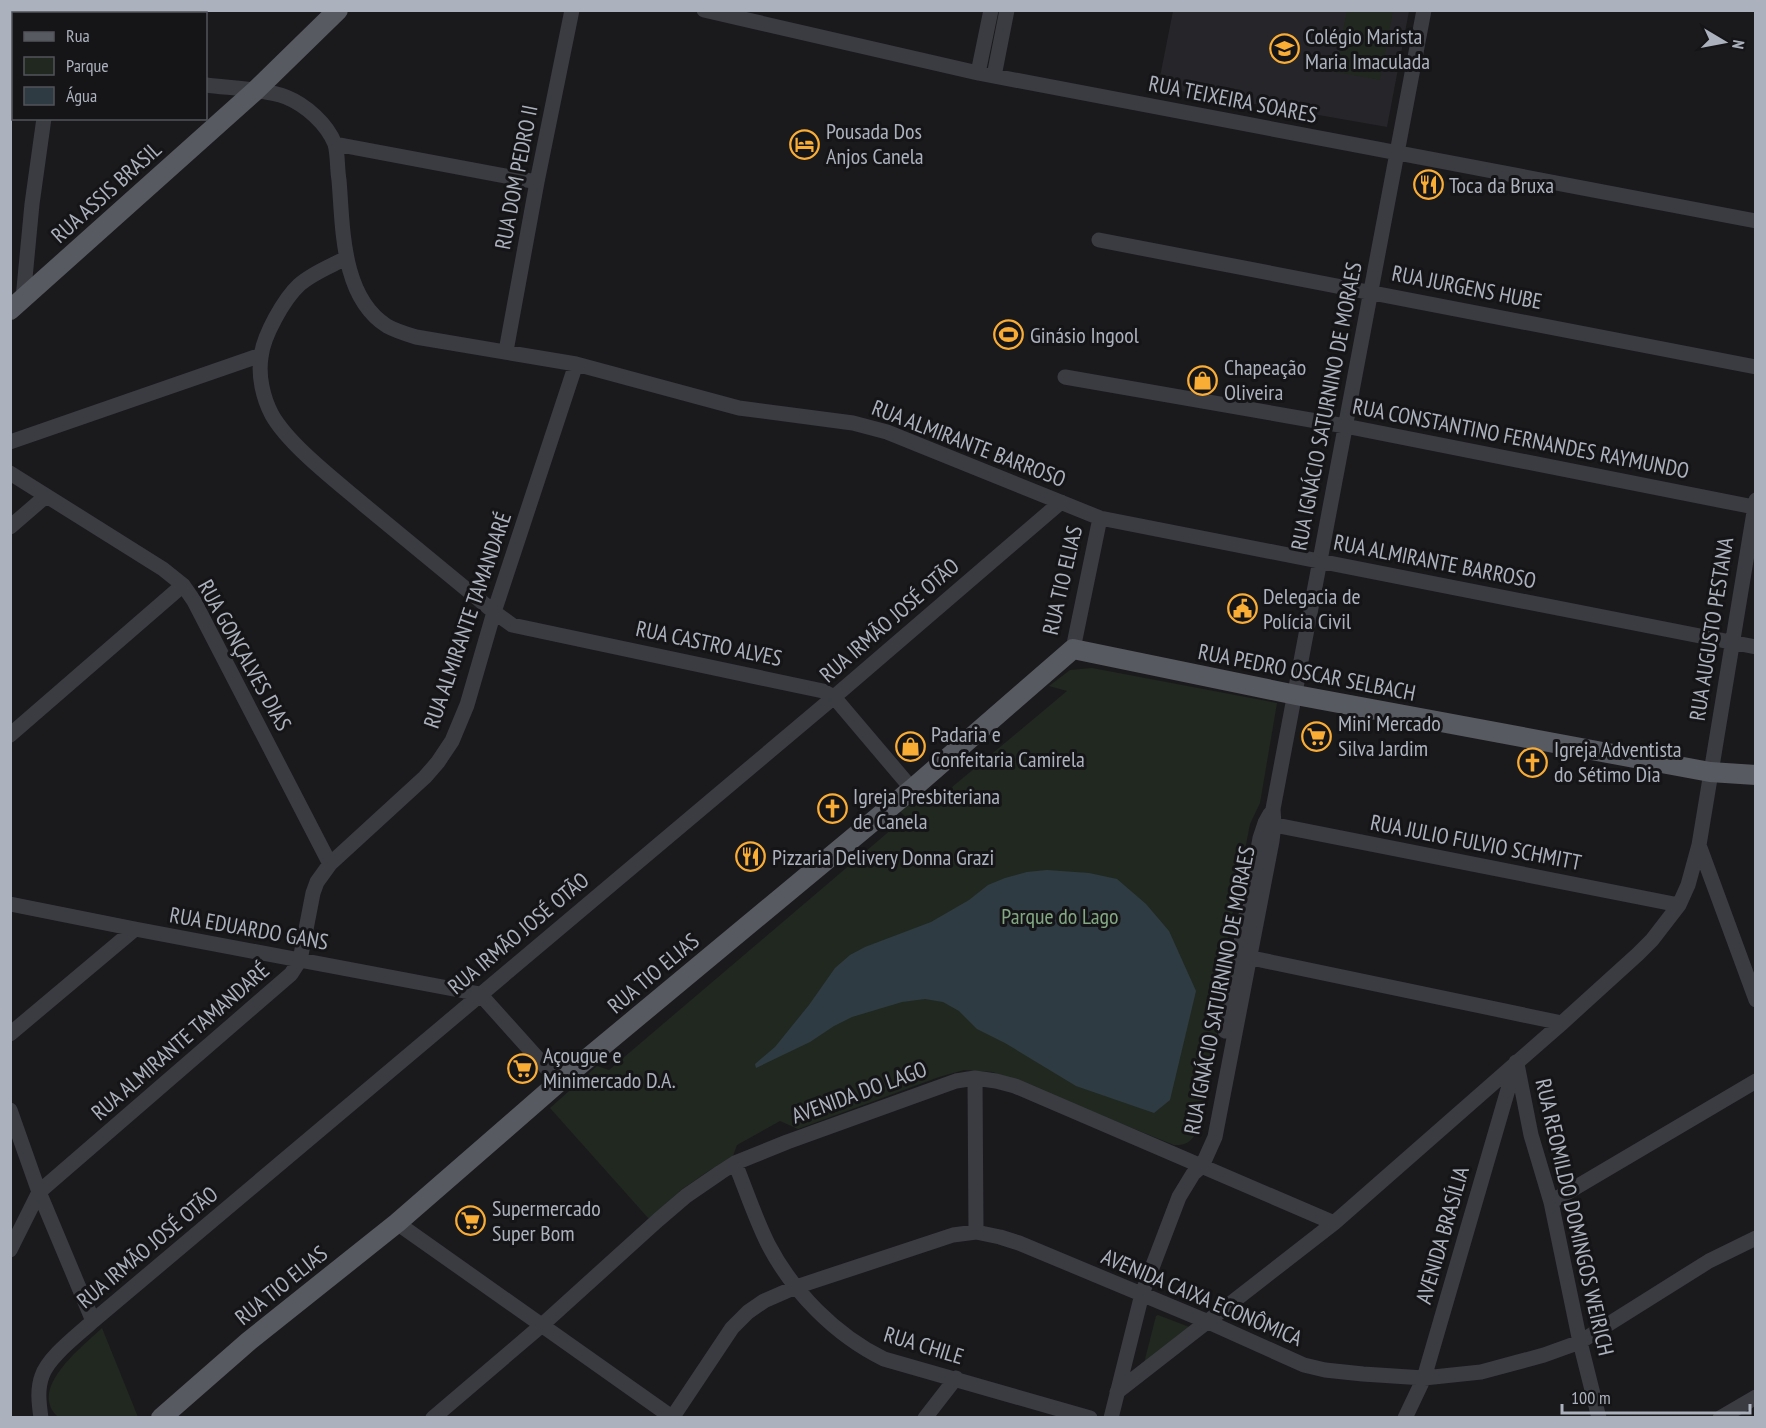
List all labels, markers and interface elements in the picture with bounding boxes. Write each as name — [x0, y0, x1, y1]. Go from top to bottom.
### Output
legend — [12, 12, 207, 120]
north arrow — [1694, 12, 1754, 72]
place label: Colégio Marista Maria Imaculada — [1305, 22, 1430, 75]
text: Rua — [66, 24, 90, 47]
school or university icon: Colégio Marista Maria Imaculada — [1268, 33, 1300, 65]
text: N — [1728, 39, 1749, 51]
text: Parque — [66, 54, 109, 77]
street label: RUA TEIXEIRA SOARES — [1146, 69, 1320, 129]
text: Água — [66, 84, 97, 107]
street label: RUA DOM PEDRO II — [488, 102, 544, 252]
place label: Pousada Dos Anjos Canela — [826, 117, 924, 170]
hotel icon: Pousada Dos Anjos Canela — [789, 128, 821, 160]
street label: RUA ASSIS BRASIL — [45, 135, 167, 249]
restaurant icon: Toca da Bruxa — [1412, 169, 1444, 201]
place label: Toca da Bruxa — [1449, 171, 1554, 199]
street label: RUA IGNÁCIO SATURNINO DE MORAES — [1284, 259, 1368, 553]
street label: RUA JURGENS HUBE — [1390, 259, 1544, 315]
sports icon: Ginásio Ingool — [993, 319, 1025, 351]
place label: Ginásio Ingool — [1030, 321, 1140, 349]
place label: Chapeação Oliveira — [1224, 353, 1306, 406]
shop icon: Chapeação Oliveira — [1187, 364, 1219, 396]
street label: RUA CONSTANTINO FERNANDES RAYMUNDO — [1350, 392, 1692, 484]
street label: RUA ALMIRANTE BARROSO — [868, 393, 1070, 493]
street label: RUA ALMIRANTE TAMANDARÉ — [417, 508, 517, 732]
street label: RUA TIO ELIAS — [1036, 523, 1088, 637]
street label: RUA ALMIRANTE BARROSO — [1331, 528, 1539, 594]
street label: RUA AUGUSTO PESTANA — [1683, 535, 1739, 723]
street label: RUA IRMÃO JOSÉ OTÃO — [814, 552, 964, 688]
street label: RUA GONÇALVES DIAS — [192, 575, 298, 735]
place label: Delegacia de Polícia Civil — [1263, 582, 1361, 635]
public building icon: Delegacia de Polícia Civil — [1226, 593, 1258, 625]
street label: RUA CASTRO ALVES — [634, 614, 784, 672]
street label: RUA PEDRO OSCAR SELBACH — [1196, 637, 1418, 707]
place label: Mini Mercado Silva Jardim — [1338, 709, 1441, 762]
place label: Padaria e Confeitaria Camirela — [931, 720, 1085, 773]
supermarket icon: Mini Mercado Silva Jardim — [1301, 720, 1333, 752]
shop icon: Padaria e Confeitaria Camirela — [894, 731, 926, 763]
place label: Igreja Adventista do Sétimo Dia — [1554, 735, 1682, 788]
church icon: Igreja Adventista do Sétimo Dia — [1517, 746, 1549, 778]
place label: Igreja Presbiteriana de Canela — [853, 782, 1000, 835]
church icon: Igreja Presbiteriana de Canela — [816, 793, 848, 825]
street label: RUA JULIO FULVIO SCHMITT — [1368, 808, 1584, 876]
restaurant icon: Pizzaria Delivery Donna Grazi — [735, 841, 767, 873]
place label: Pizzaria Delivery Donna Grazi — [772, 843, 994, 871]
street label: RUA IGNÁCIO SATURNINO DE MORAES — [1177, 843, 1261, 1137]
street label: RUA IRMÃO JOSÉ OTÃO — [442, 866, 594, 1000]
street label: RUA EDUARDO GANS — [168, 900, 330, 956]
park label: Parque do Lago — [1001, 902, 1119, 930]
street label: RUA TIO ELIAS — [601, 927, 705, 1019]
street label: RUA ALMIRANTE TAMANDARÉ — [85, 956, 275, 1126]
place label: Açougue e Minimercado D.A. — [543, 1041, 676, 1094]
supermarket icon: Açougue e Minimercado D.A. — [506, 1052, 538, 1084]
street label: AVENIDA DO LAGO — [788, 1055, 930, 1129]
street label: RUA REOMILDO DOMINGOS WEIRICH — [1530, 1076, 1620, 1358]
street label: AVENIDA BRASÍLIA — [1409, 1163, 1475, 1307]
street label: RUA IRMÃO JOSÉ OTÃO — [71, 1180, 223, 1314]
place label: Supermercado Super Bom — [492, 1194, 601, 1247]
supermarket icon: Supermercado Super Bom — [455, 1205, 487, 1237]
street label: RUA TIO ELIAS — [229, 1239, 333, 1331]
street label: AVENIDA CAIXA ECONÔMICA — [1097, 1242, 1307, 1352]
street label: RUA CHILE — [881, 1320, 967, 1370]
scale bar — [1562, 1377, 1750, 1415]
text: 100 m — [1571, 1386, 1611, 1409]

